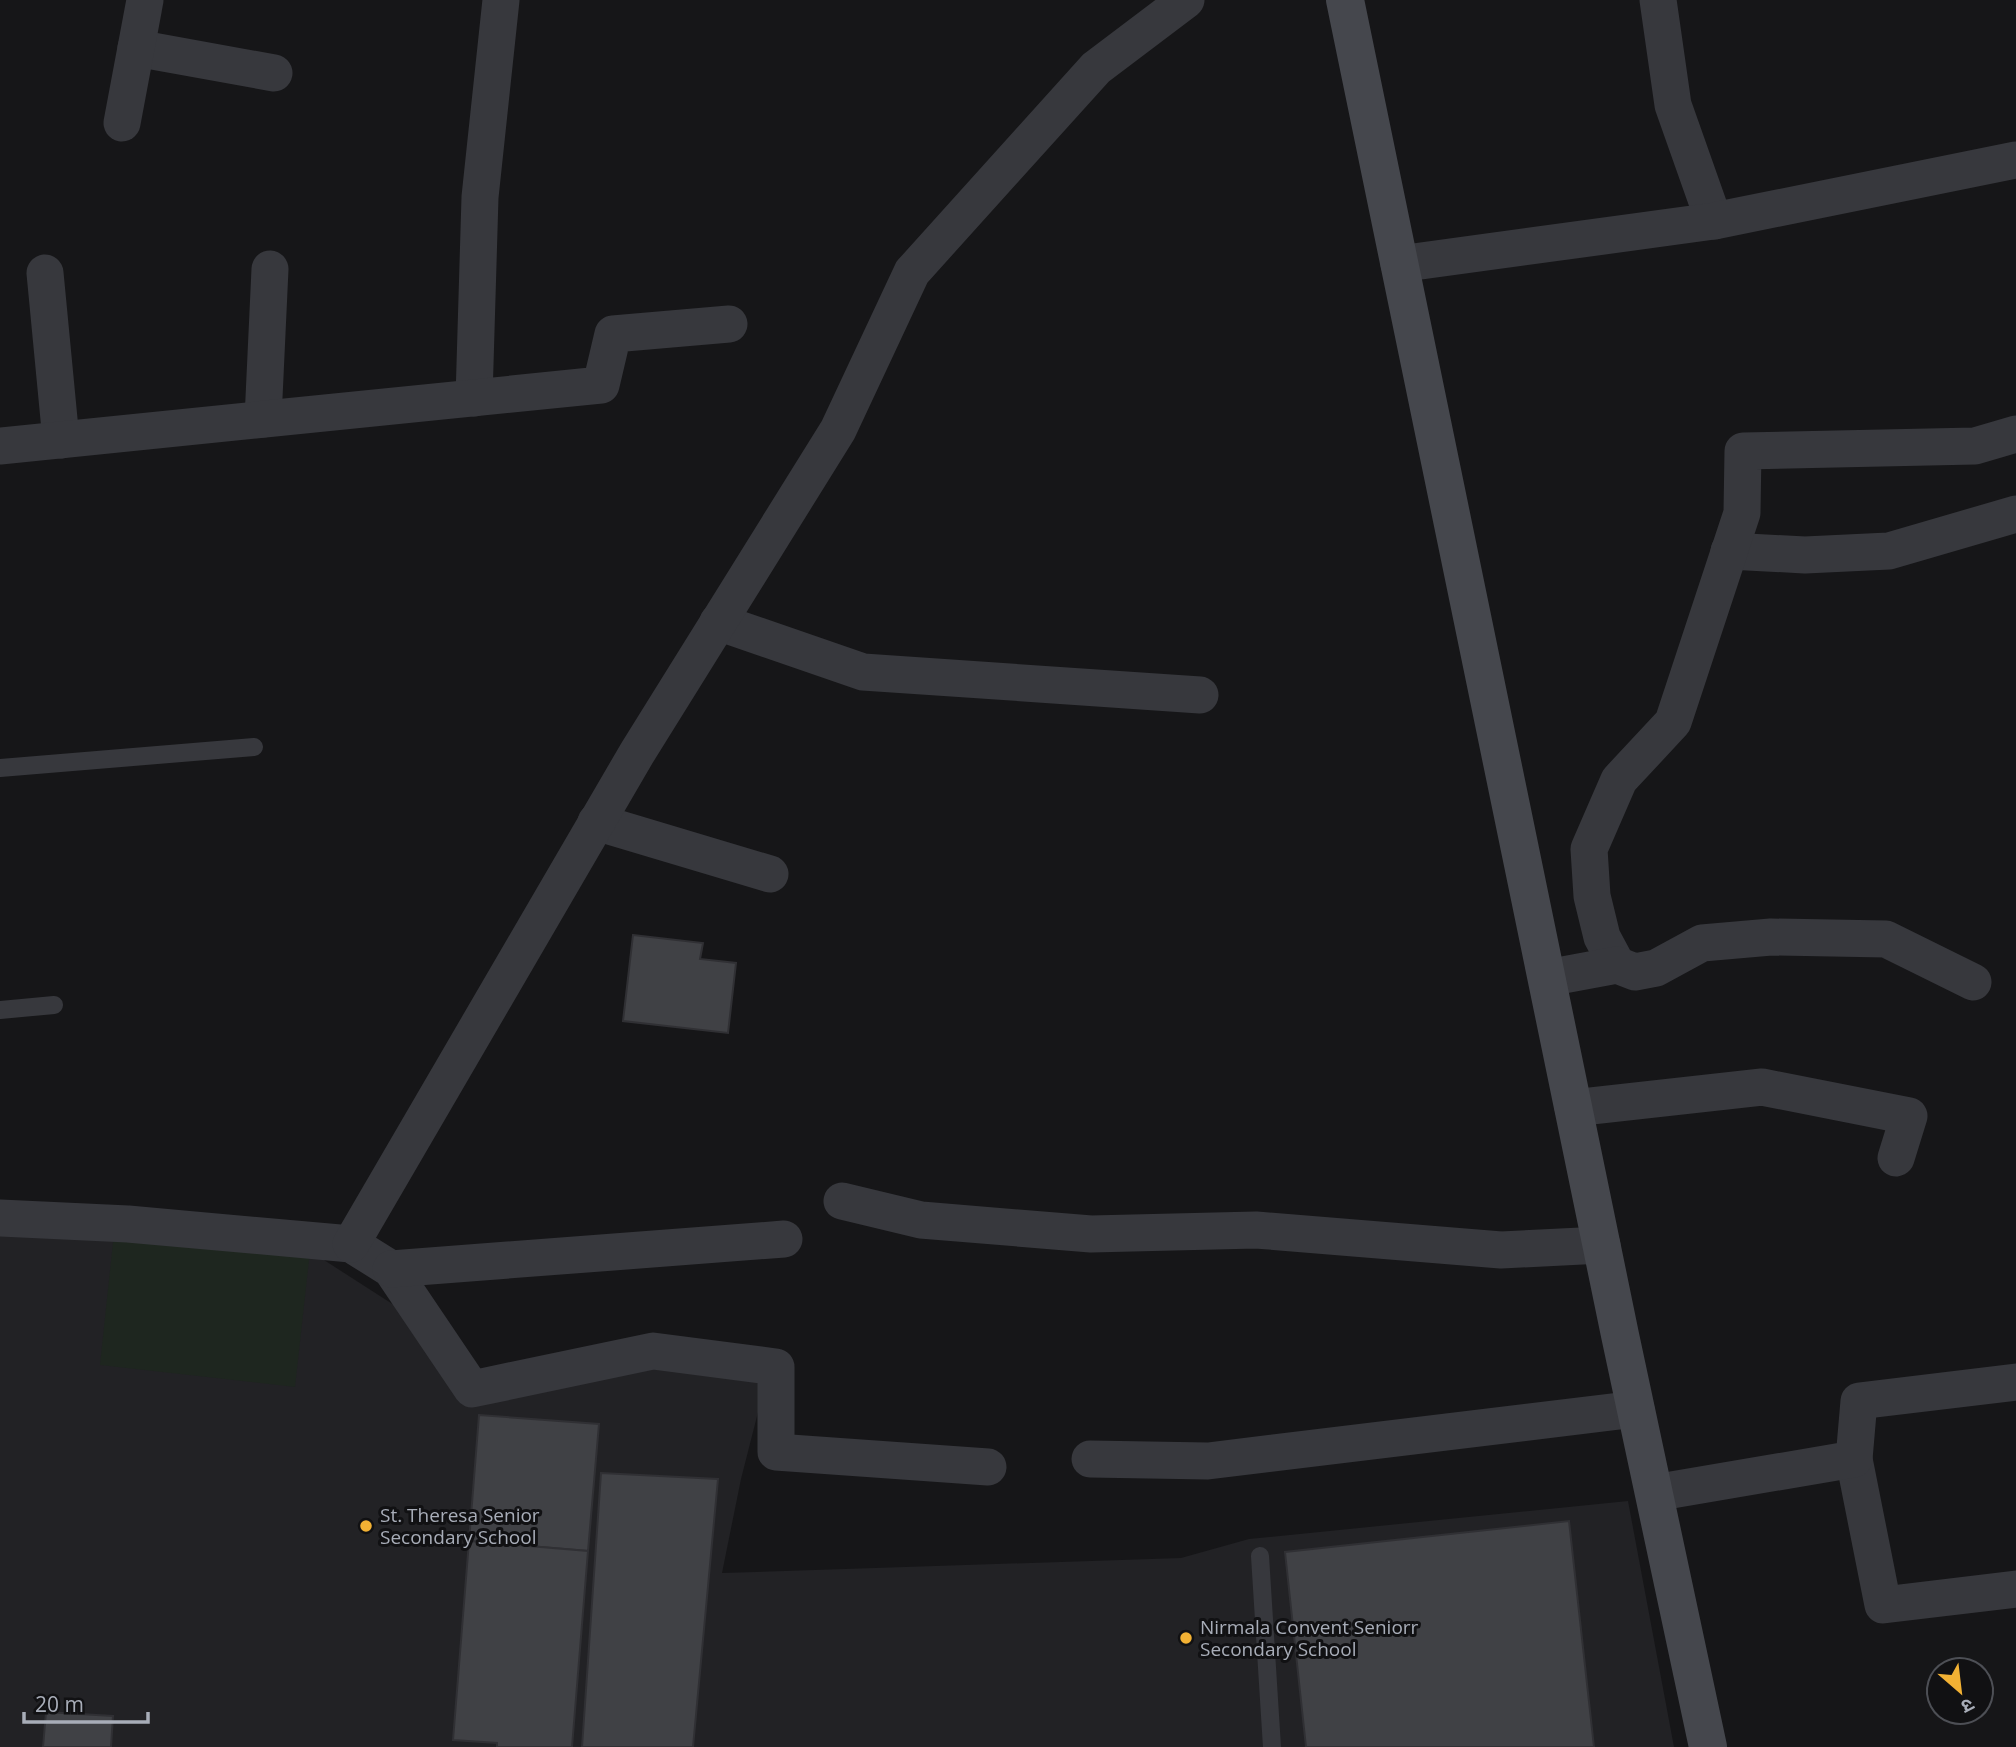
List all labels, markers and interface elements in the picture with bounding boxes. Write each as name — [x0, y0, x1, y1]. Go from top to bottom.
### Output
place label: St. Theresa Senior Secondary School — [380, 1502, 540, 1550]
marker: St. Theresa Senior Secondary School — [358, 1518, 374, 1534]
place label: Nirmala Convent Seniorr Secondary School — [1200, 1614, 1419, 1662]
marker: Nirmala Convent Seniorr Secondary School — [1178, 1630, 1194, 1646]
north arrow — [1925, 1656, 1995, 1726]
scale bar — [24, 1680, 149, 1724]
text: 20 m — [35, 1690, 84, 1718]
text: उ — [1956, 1692, 1979, 1721]

